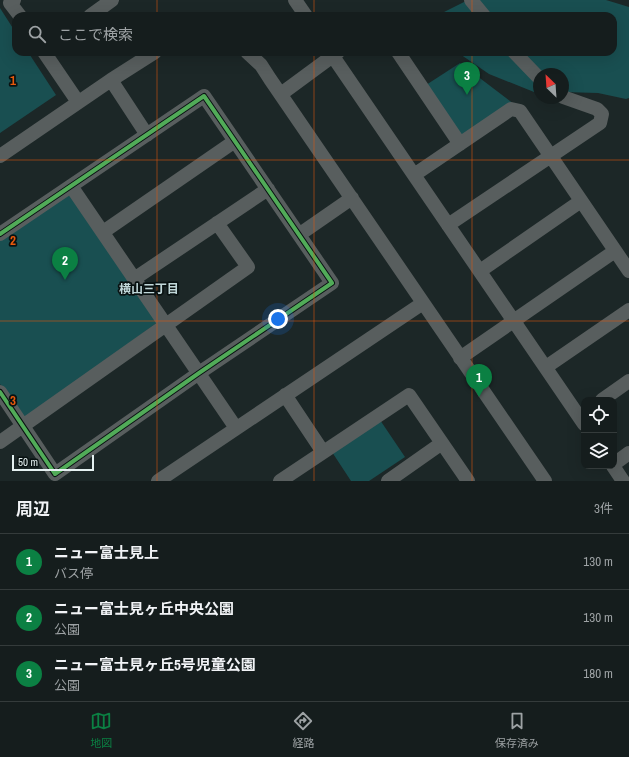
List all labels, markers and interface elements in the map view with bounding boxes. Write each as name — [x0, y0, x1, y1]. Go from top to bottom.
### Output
search box — [12, 12, 617, 56]
icon: search — [26, 23, 48, 45]
text: ここで検索 — [58, 24, 133, 45]
pin: 3 — [454, 62, 480, 95]
north arrow — [533, 68, 569, 104]
text: 1 — [10, 72, 16, 89]
text: 2 — [10, 232, 16, 249]
pin: 2 — [52, 247, 78, 280]
district label: 横山三丁目 — [119, 281, 179, 297]
your location — [268, 309, 288, 329]
pin: 1 — [466, 364, 492, 397]
text: 3 — [10, 392, 16, 409]
map controls — [581, 397, 617, 469]
button: locate — [581, 397, 617, 433]
button: layers — [581, 433, 617, 469]
scale bar — [12, 453, 94, 472]
text: 50 m — [18, 455, 38, 469]
text: 周辺 — [16, 497, 50, 520]
text: 3件 — [594, 500, 613, 517]
text: ニュー富士見上 — [54, 542, 159, 563]
text: 1 — [26, 553, 32, 570]
text: 130 m — [583, 553, 613, 570]
text: バス停 — [54, 565, 93, 582]
text: ニュー富士見ヶ丘中央公園 — [54, 598, 234, 619]
text: 2 — [26, 609, 32, 626]
text: 130 m — [583, 609, 613, 626]
text: 公園 — [54, 621, 80, 638]
text: ニュー富士見ヶ丘5号児童公園 — [54, 654, 256, 675]
text: 3 — [26, 665, 32, 682]
text: 180 m — [583, 665, 613, 682]
text: 公園 — [54, 677, 80, 694]
tab: 地図 — [90, 710, 112, 750]
tab: 経路 — [292, 710, 314, 750]
tab: 保存済み — [495, 710, 539, 750]

